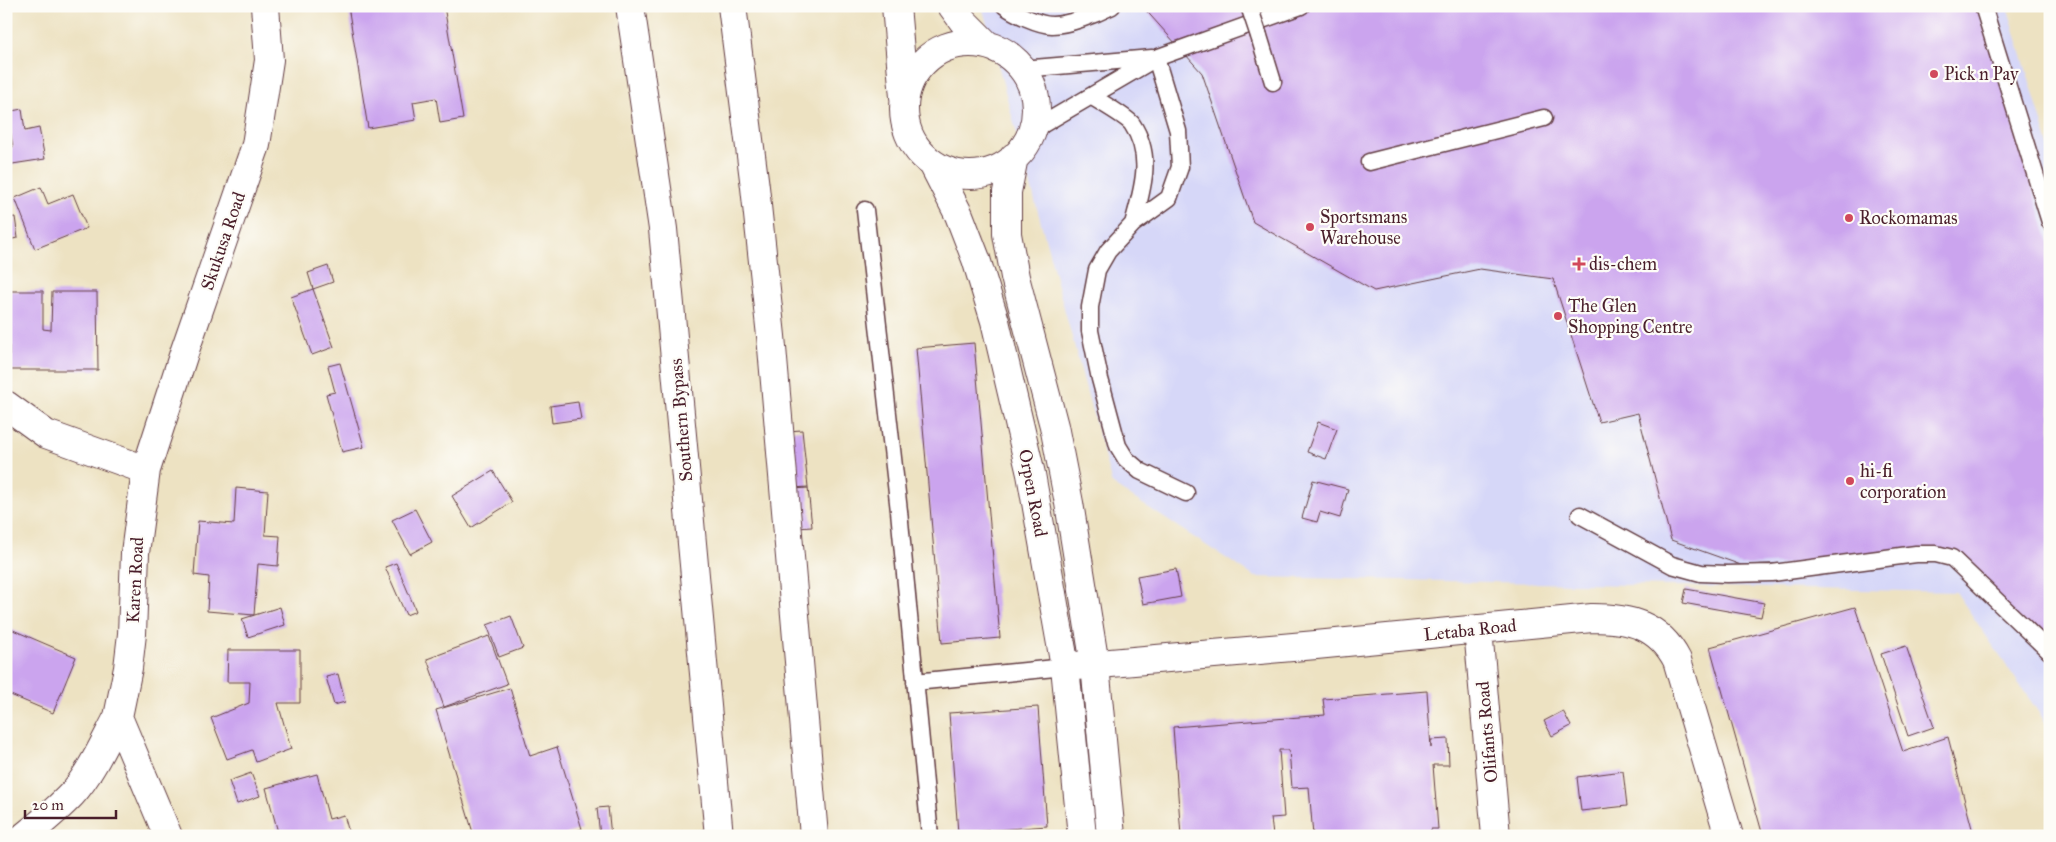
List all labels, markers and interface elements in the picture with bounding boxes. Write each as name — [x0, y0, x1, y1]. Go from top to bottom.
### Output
place label: Pick n Pay — [1944, 63, 2019, 85]
marker: Pick n Pay — [1928, 68, 1940, 80]
street label: Skukusa Road — [196, 189, 250, 293]
place label: Sportsmans Warehouse — [1320, 206, 1407, 249]
place label: Rockomamas — [1859, 207, 1958, 229]
marker: Rockomamas — [1843, 212, 1855, 224]
marker: Sportsmans Warehouse — [1304, 221, 1316, 233]
place label: dis-chem — [1589, 253, 1657, 275]
marker: dis-chem — [1573, 258, 1585, 270]
place label: The Glen Shopping Centre — [1568, 295, 1692, 339]
marker: The Glen Shopping Centre — [1552, 310, 1564, 322]
street label: Southern Bypass — [665, 358, 697, 482]
street label: Orpen Road — [1014, 447, 1052, 539]
place label: hi-fi corporation — [1860, 460, 1946, 503]
marker: hi-fi corporation — [1844, 475, 1856, 487]
street label: Karen Road — [122, 536, 148, 624]
street label: Letaba Road — [1422, 614, 1518, 646]
street label: Olifants Road — [1472, 680, 1502, 784]
scale bar — [25, 787, 116, 819]
text: 20 m — [32, 796, 64, 814]

